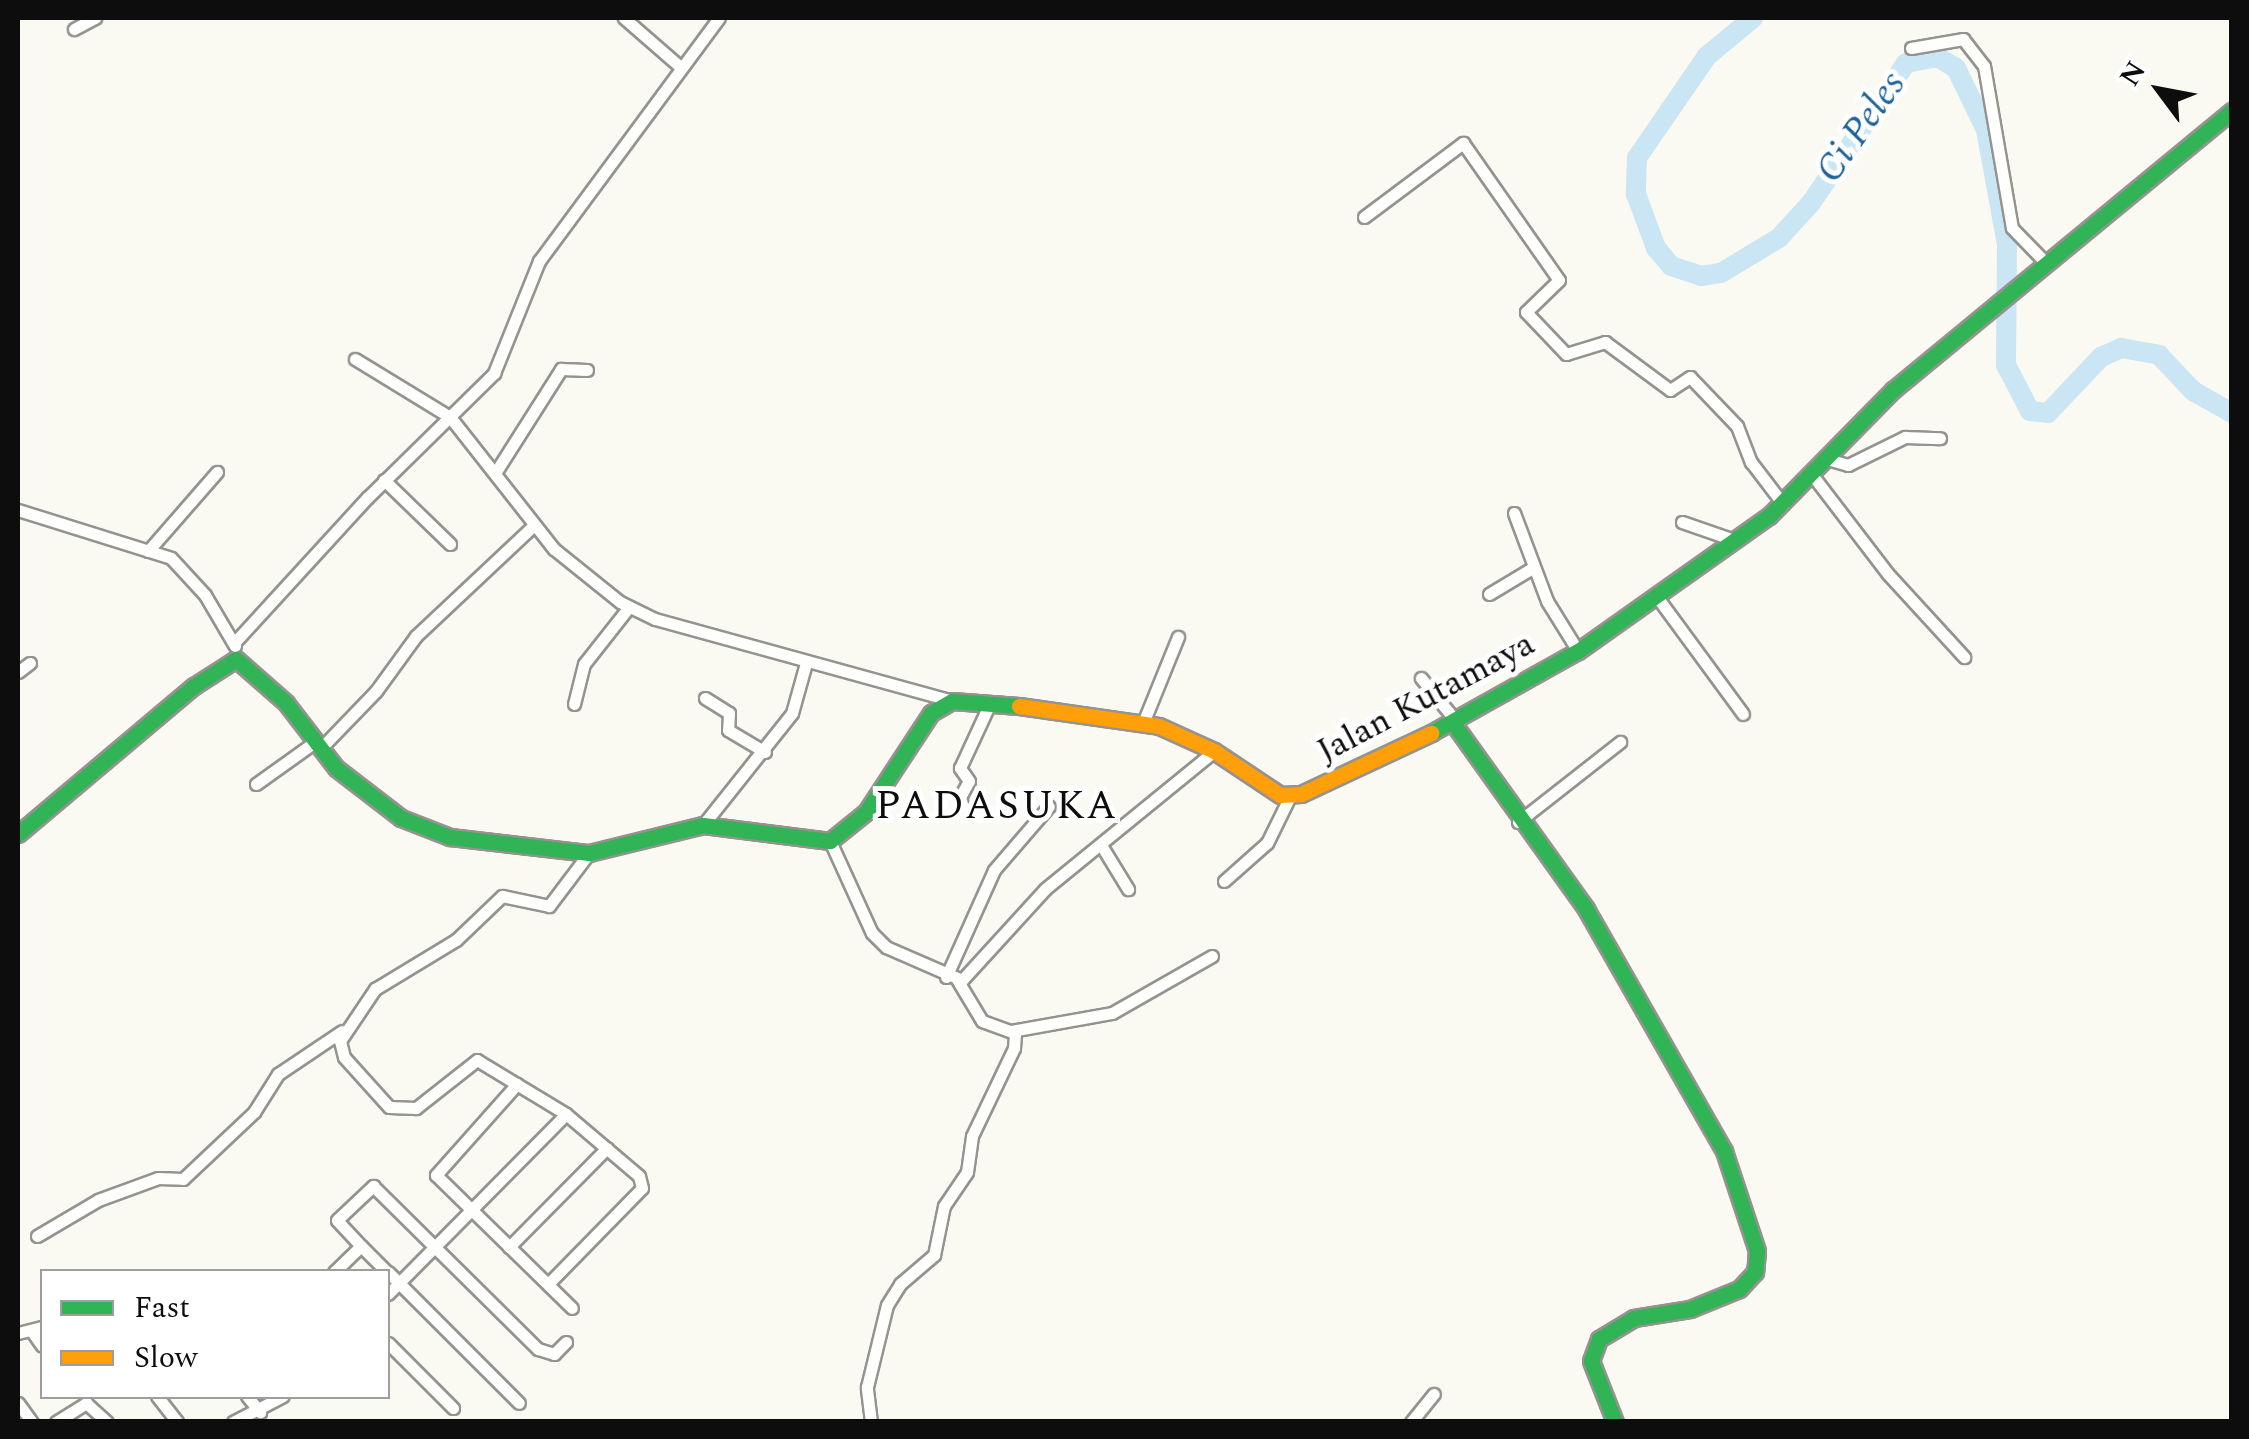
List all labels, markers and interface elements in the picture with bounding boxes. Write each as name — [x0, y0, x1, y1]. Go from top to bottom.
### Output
north arrow — [2109, 40, 2209, 140]
text: N — [2109, 53, 2157, 95]
water label: Ci Peles — [1808, 64, 1916, 192]
street label: Jalan Kutamaya — [1310, 623, 1542, 773]
district label: PADASUKA — [875, 783, 1119, 831]
legend — [40, 1269, 390, 1399]
text: Fast — [134, 1285, 190, 1331]
text: Slow — [134, 1335, 198, 1381]

